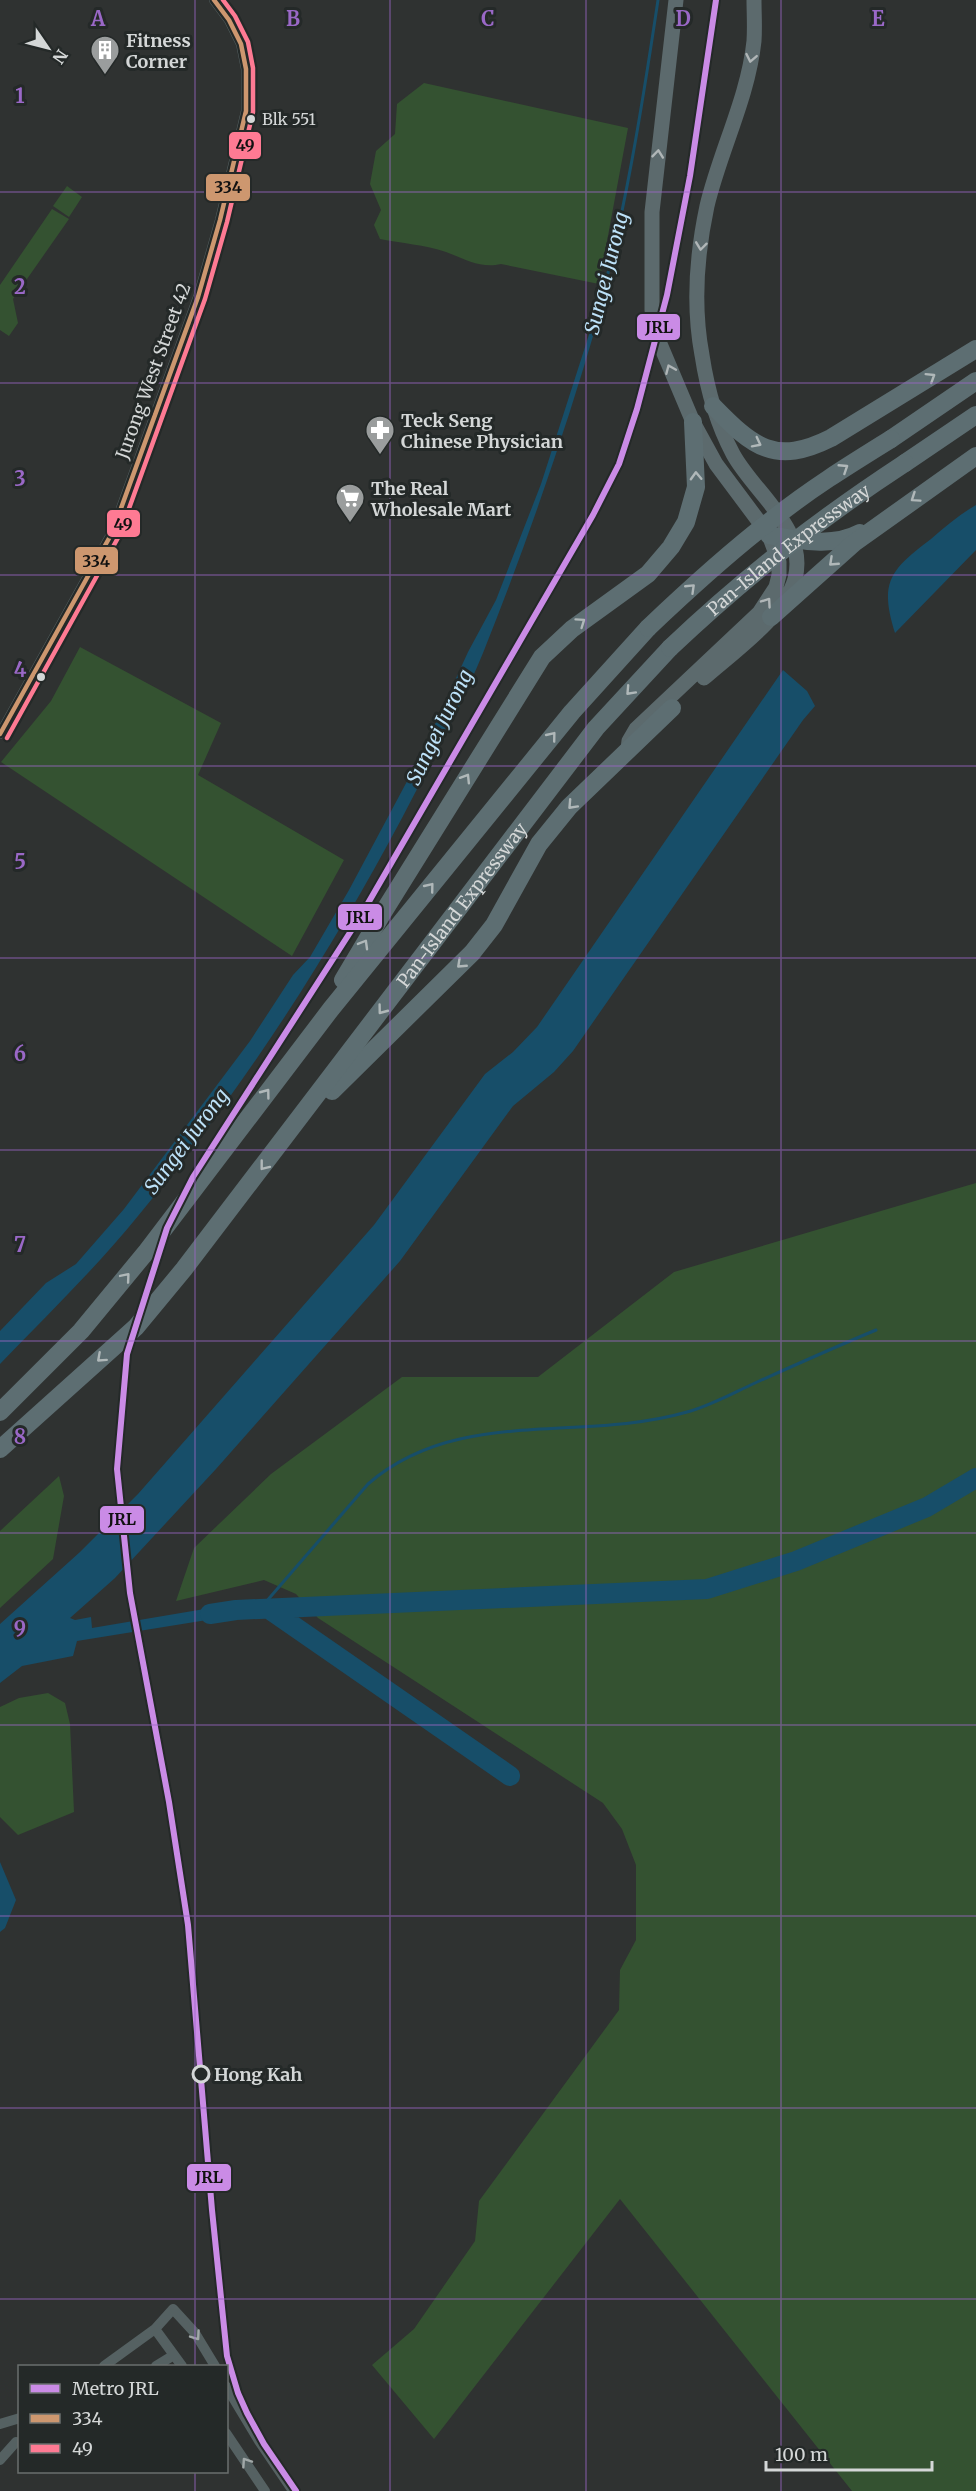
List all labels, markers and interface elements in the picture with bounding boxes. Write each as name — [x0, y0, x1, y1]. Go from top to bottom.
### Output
text: A — [90, 6, 106, 31]
text: B — [286, 6, 300, 31]
text: C — [481, 6, 495, 31]
text: D — [675, 6, 691, 31]
text: E — [871, 6, 885, 31]
north arrow — [18, 18, 78, 78]
place label: Fitness Corner — [126, 29, 191, 73]
building icon: Fitness Corner — [89, 34, 121, 76]
text: N — [48, 46, 72, 68]
one-way arrow — [745, 53, 758, 63]
text: 1 — [15, 83, 25, 108]
place label: Blk 551 — [262, 109, 316, 129]
marker: Blk 551 — [245, 113, 257, 125]
line badge: 49 — [228, 131, 262, 160]
text: 49 — [235, 135, 255, 155]
one-way arrow — [651, 150, 664, 159]
line badge: 334 — [205, 173, 251, 202]
text: 334 — [214, 177, 242, 197]
water label: Sungei Jurong — [579, 209, 633, 337]
one-way arrow — [695, 242, 708, 251]
text: 2 — [14, 274, 26, 299]
street label: Jurong West Street 42 — [110, 280, 196, 463]
line badge: JRL — [636, 313, 681, 341]
text: JRL — [644, 317, 673, 337]
one-way arrow — [666, 364, 678, 375]
one-way arrow — [925, 372, 935, 384]
place label: Teck Seng Chinese Physician — [401, 409, 563, 453]
pharmacy icon: Teck Seng Chinese Physician — [364, 414, 396, 456]
one-way arrow — [751, 436, 762, 448]
one-way arrow — [838, 464, 848, 476]
text: 3 — [14, 466, 26, 491]
one-way arrow — [689, 471, 702, 480]
place label: The Real Wholesale Mart — [370, 477, 512, 521]
street label: Pan-Island Expressway — [702, 478, 875, 620]
supermarket icon: The Real Wholesale Mart — [334, 482, 366, 524]
one-way arrow — [911, 491, 922, 502]
line badge: 49 — [106, 509, 141, 538]
text: 49 — [113, 514, 133, 534]
line badge: 334 — [74, 546, 119, 575]
text: 334 — [82, 551, 110, 571]
one-way arrow — [830, 555, 840, 566]
one-way arrow — [684, 584, 694, 595]
one-way arrow — [760, 597, 771, 608]
one-way arrow — [574, 618, 585, 629]
text: 4 — [14, 657, 27, 682]
water label: Sungei Jurong — [400, 665, 478, 789]
unlabelled marker — [35, 671, 47, 683]
one-way arrow — [627, 683, 638, 694]
one-way arrow — [545, 732, 556, 743]
one-way arrow — [458, 774, 470, 784]
one-way arrow — [568, 798, 579, 809]
street label: Pan-Island Expressway — [391, 817, 532, 992]
text: 5 — [14, 849, 26, 874]
one-way arrow — [422, 883, 433, 894]
line badge: JRL — [337, 903, 383, 931]
text: JRL — [345, 907, 374, 927]
one-way arrow — [357, 940, 368, 950]
one-way arrow — [457, 957, 467, 968]
one-way arrow — [379, 1004, 390, 1015]
text: 6 — [14, 1041, 26, 1066]
water label: Sungei Jurong — [138, 1083, 234, 1199]
one-way arrow — [259, 1089, 270, 1100]
one-way arrow — [260, 1160, 271, 1171]
text: 7 — [14, 1232, 26, 1257]
one-way arrow — [119, 1273, 130, 1284]
one-way arrow — [98, 1351, 108, 1362]
text: 8 — [14, 1424, 26, 1449]
line badge: JRL — [99, 1505, 145, 1534]
text: JRL — [107, 1509, 136, 1529]
text: 9 — [14, 1616, 26, 1641]
place label: Hong Kah — [214, 2063, 302, 2086]
marker: Hong Kah — [192, 2065, 210, 2083]
line badge: JRL — [186, 2163, 232, 2192]
text: JRL — [194, 2167, 223, 2187]
one-way arrow — [189, 2330, 200, 2341]
legend — [18, 2365, 228, 2473]
text: Metro JRL — [72, 2377, 159, 2400]
text: 334 — [72, 2407, 103, 2430]
scale bar — [766, 2434, 932, 2472]
text: 49 — [72, 2437, 93, 2460]
text: 100 m — [775, 2443, 828, 2466]
one-way arrow — [242, 2458, 253, 2469]

